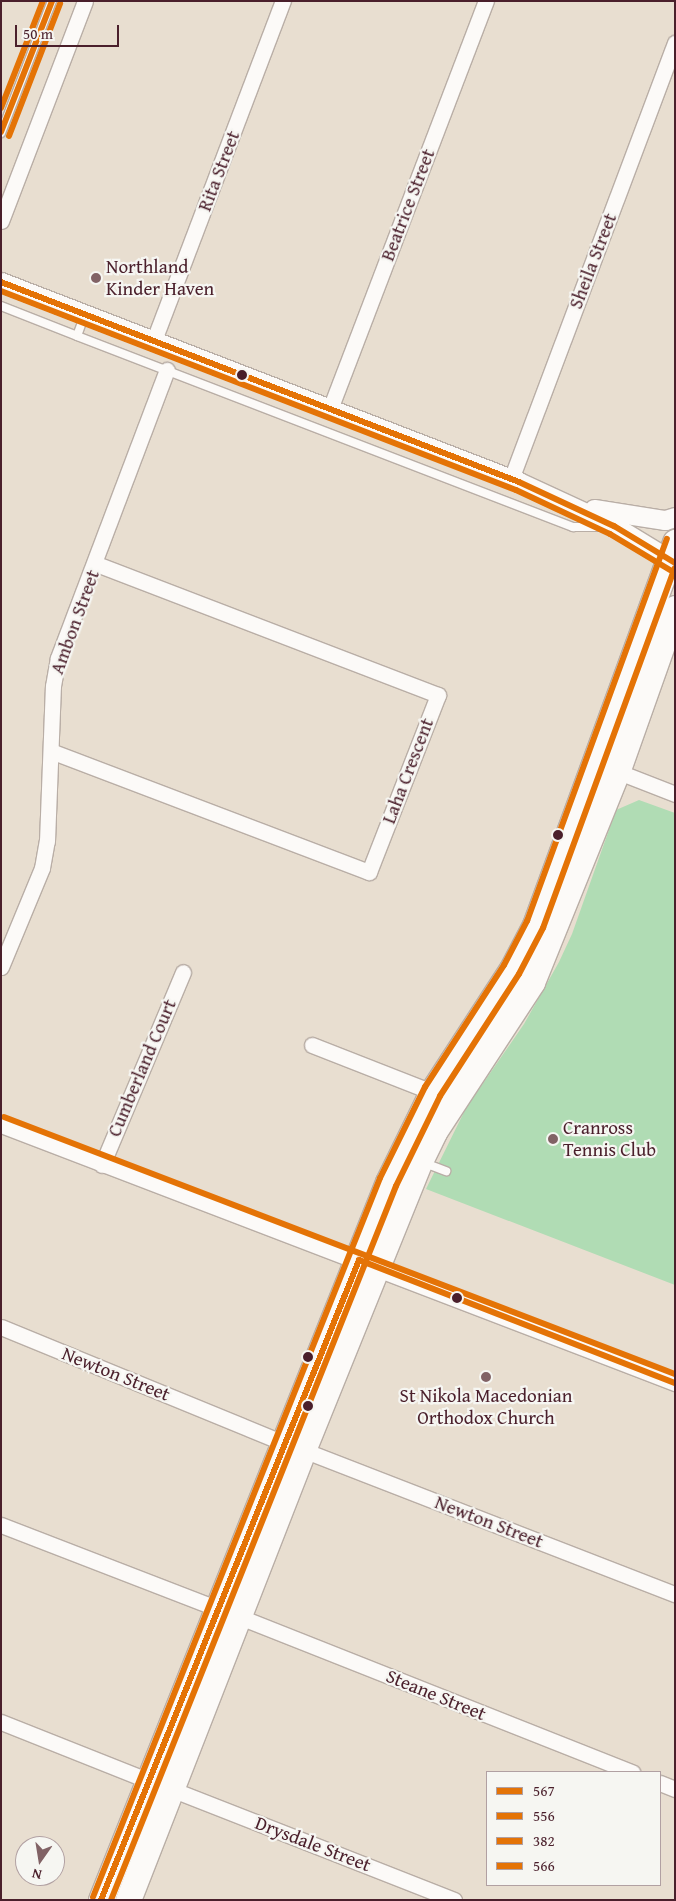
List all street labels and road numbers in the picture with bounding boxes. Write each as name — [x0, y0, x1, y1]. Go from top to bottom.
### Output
street label: Rita Street — [193, 128, 245, 214]
street label: Beatrice Street — [376, 146, 440, 264]
street label: Sheila Street — [564, 210, 622, 312]
street label: Ambon Street — [46, 567, 104, 677]
street label: Laha Crescent — [377, 715, 439, 827]
street label: Cumberland Court — [103, 996, 181, 1140]
street label: Newton Street — [59, 1342, 173, 1406]
street label: Newton Street — [432, 1491, 546, 1553]
street label: Steane Street — [383, 1665, 489, 1725]
street label: Drysdale Street — [252, 1811, 374, 1877]

